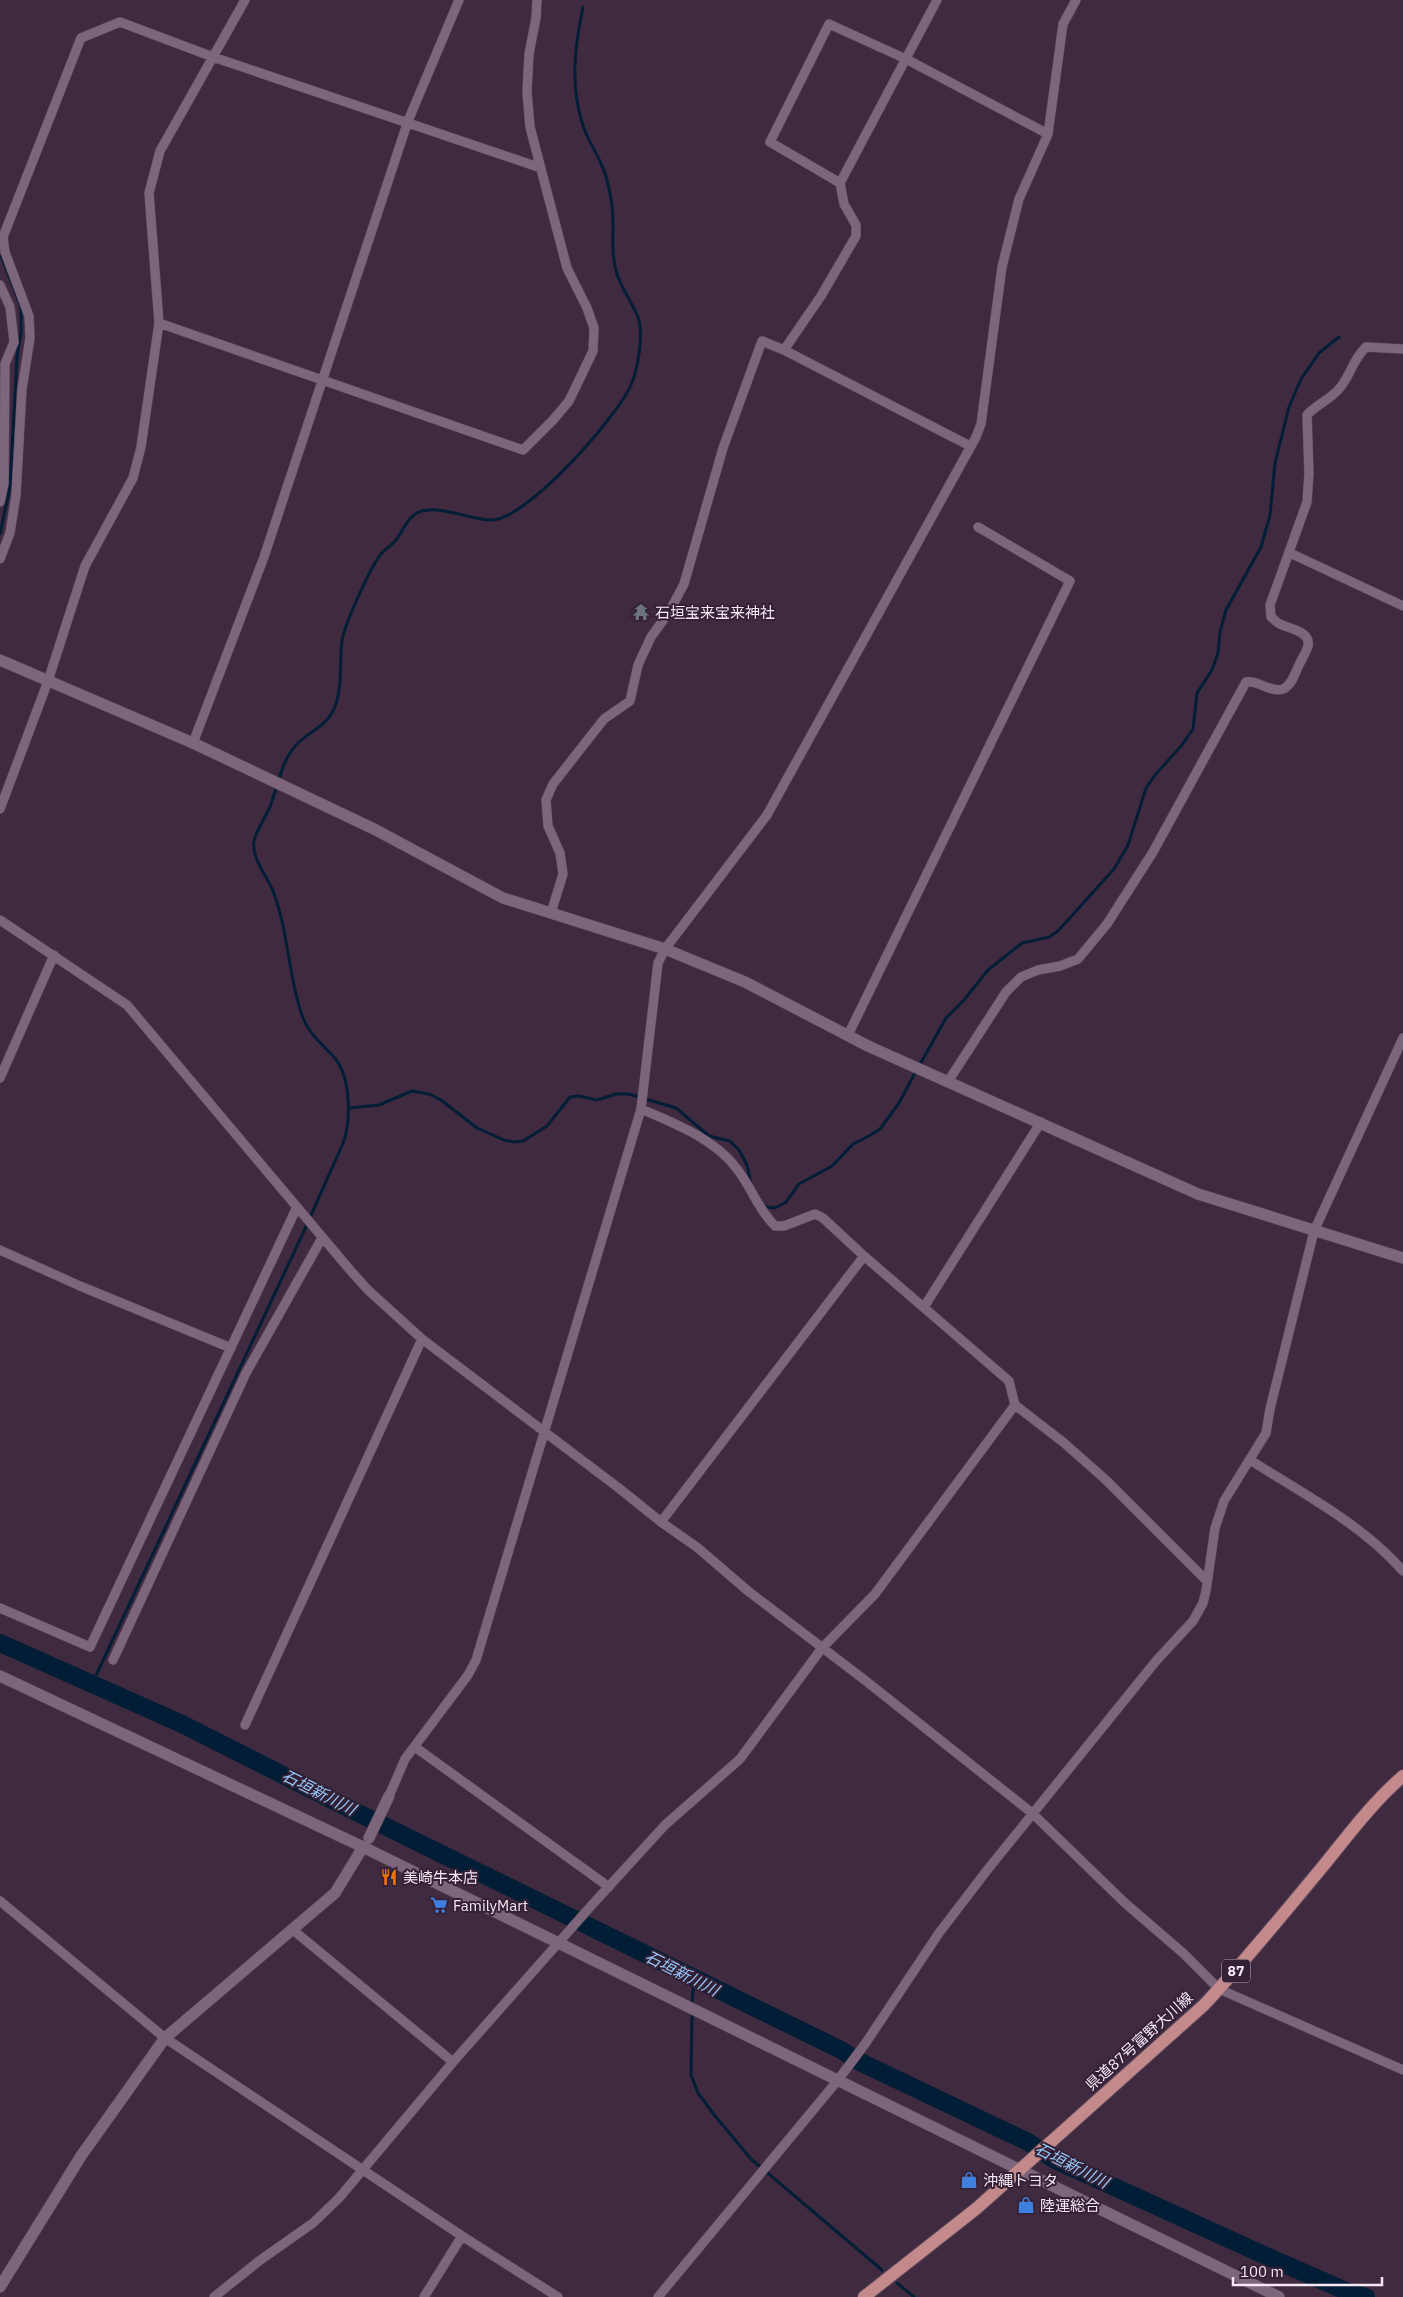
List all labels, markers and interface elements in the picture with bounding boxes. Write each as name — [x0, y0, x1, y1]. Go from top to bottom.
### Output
temple icon: 石垣宝来宝来神社 — [631, 602, 651, 622]
place label: 石垣宝来宝来神社 — [655, 603, 775, 622]
water label: 石垣新川川 — [279, 1765, 361, 1820]
restaurant icon: 美崎牛本店 — [379, 1867, 399, 1887]
place label: 美崎牛本店 — [403, 1868, 478, 1887]
supermarket icon: FamilyMart — [429, 1895, 449, 1915]
place label: FamilyMart — [453, 1896, 528, 1915]
water label: 石垣新川川 — [642, 1946, 724, 2001]
road number: 87 — [1222, 1960, 1250, 1982]
street label: 県道87号富野大川線 — [1081, 1988, 1197, 2094]
water label: 石垣新川川 — [1032, 2138, 1114, 2193]
shop icon: 沖縄トヨタ — [959, 2170, 979, 2190]
place label: 沖縄トヨタ — [983, 2171, 1058, 2190]
shop icon: 陸運総合 — [1016, 2195, 1036, 2215]
place label: 陸運総合 — [1040, 2196, 1100, 2215]
scale bar — [1233, 2254, 1382, 2286]
text: 100 m — [1240, 2262, 1284, 2281]

